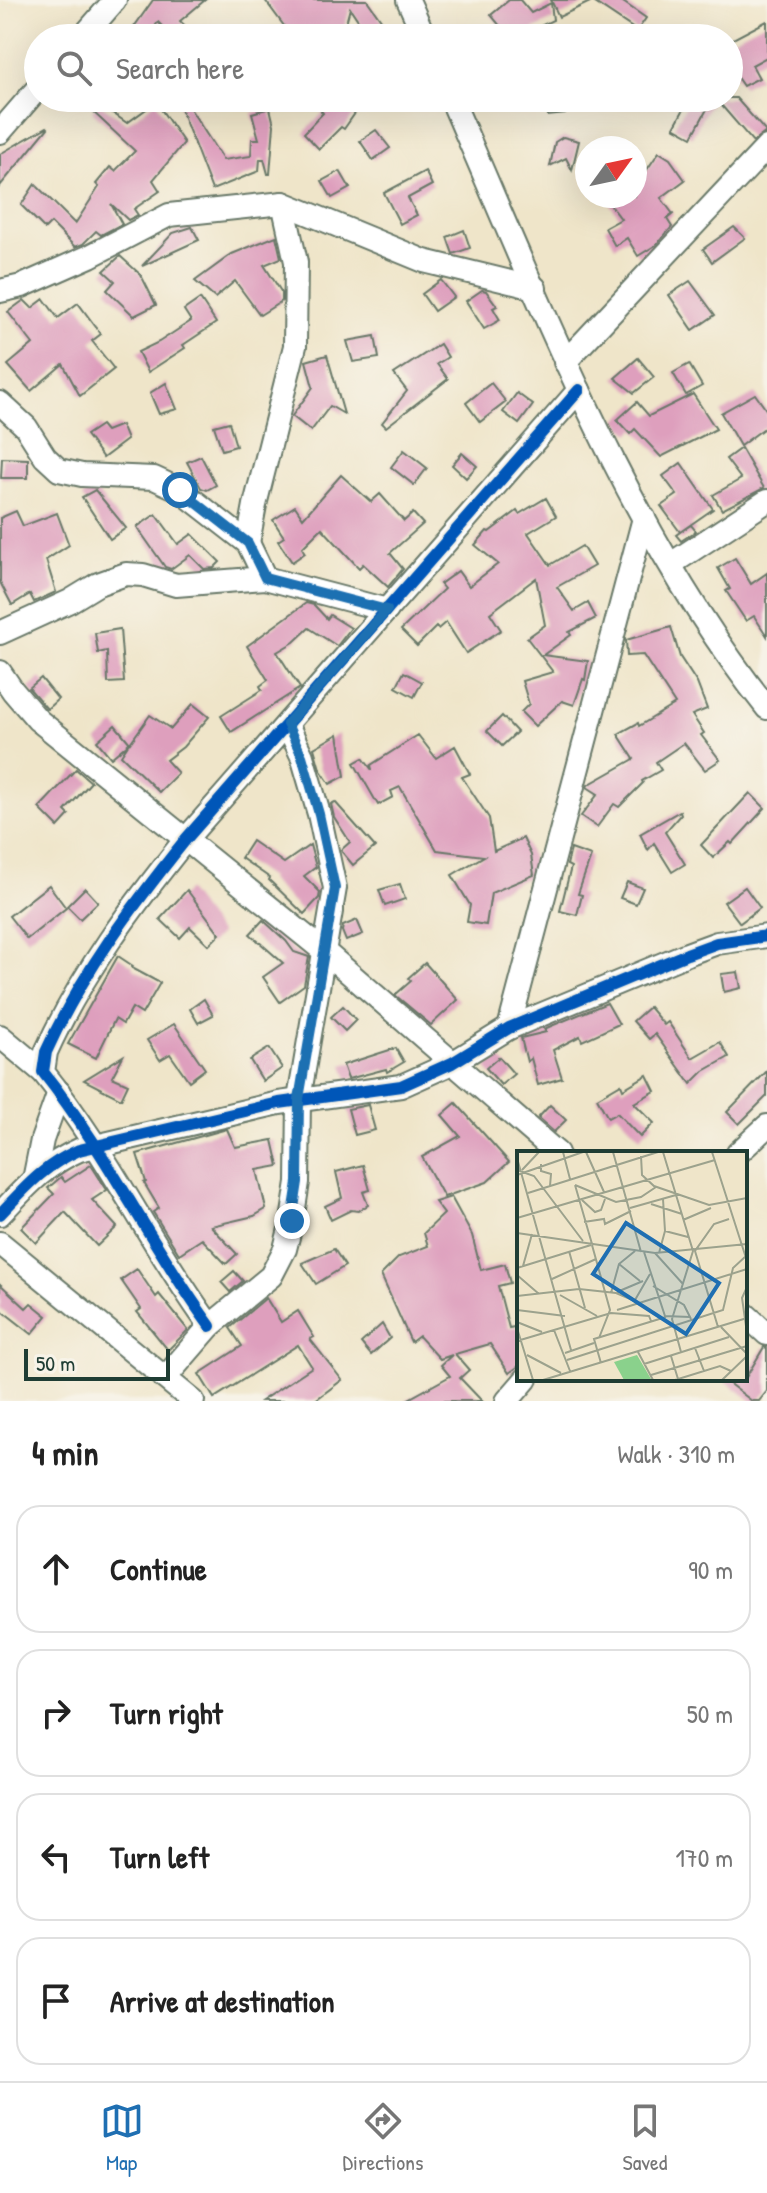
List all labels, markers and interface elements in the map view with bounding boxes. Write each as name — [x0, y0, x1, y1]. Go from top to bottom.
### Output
search box — [24, 24, 743, 112]
icon: search — [52, 46, 96, 90]
text: Search here — [116, 48, 244, 88]
north arrow — [575, 136, 647, 208]
route start — [162, 472, 198, 508]
inset map — [517, 1151, 747, 1381]
route end — [274, 1203, 310, 1239]
scale bar — [24, 1345, 170, 1381]
text: 50 m — [36, 1348, 75, 1378]
text: 4 min — [32, 1430, 99, 1476]
text: Walk · 310 m — [618, 1436, 735, 1471]
icon: ahead — [34, 1547, 78, 1591]
text: Continue — [110, 1549, 207, 1589]
text: 90 m — [688, 1552, 733, 1587]
icon: right — [34, 1691, 78, 1735]
text: Turn right — [110, 1693, 223, 1733]
text: 50 m — [687, 1696, 733, 1731]
icon: left — [34, 1835, 78, 1879]
text: Turn left — [110, 1837, 209, 1877]
text: 170 m — [675, 1840, 733, 1875]
icon: arrive — [34, 1979, 78, 2023]
text: Arrive at destination — [110, 1981, 335, 2021]
tab: Map — [100, 2099, 144, 2177]
tab: Directions — [343, 2099, 424, 2177]
tab: Saved — [623, 2099, 667, 2177]

